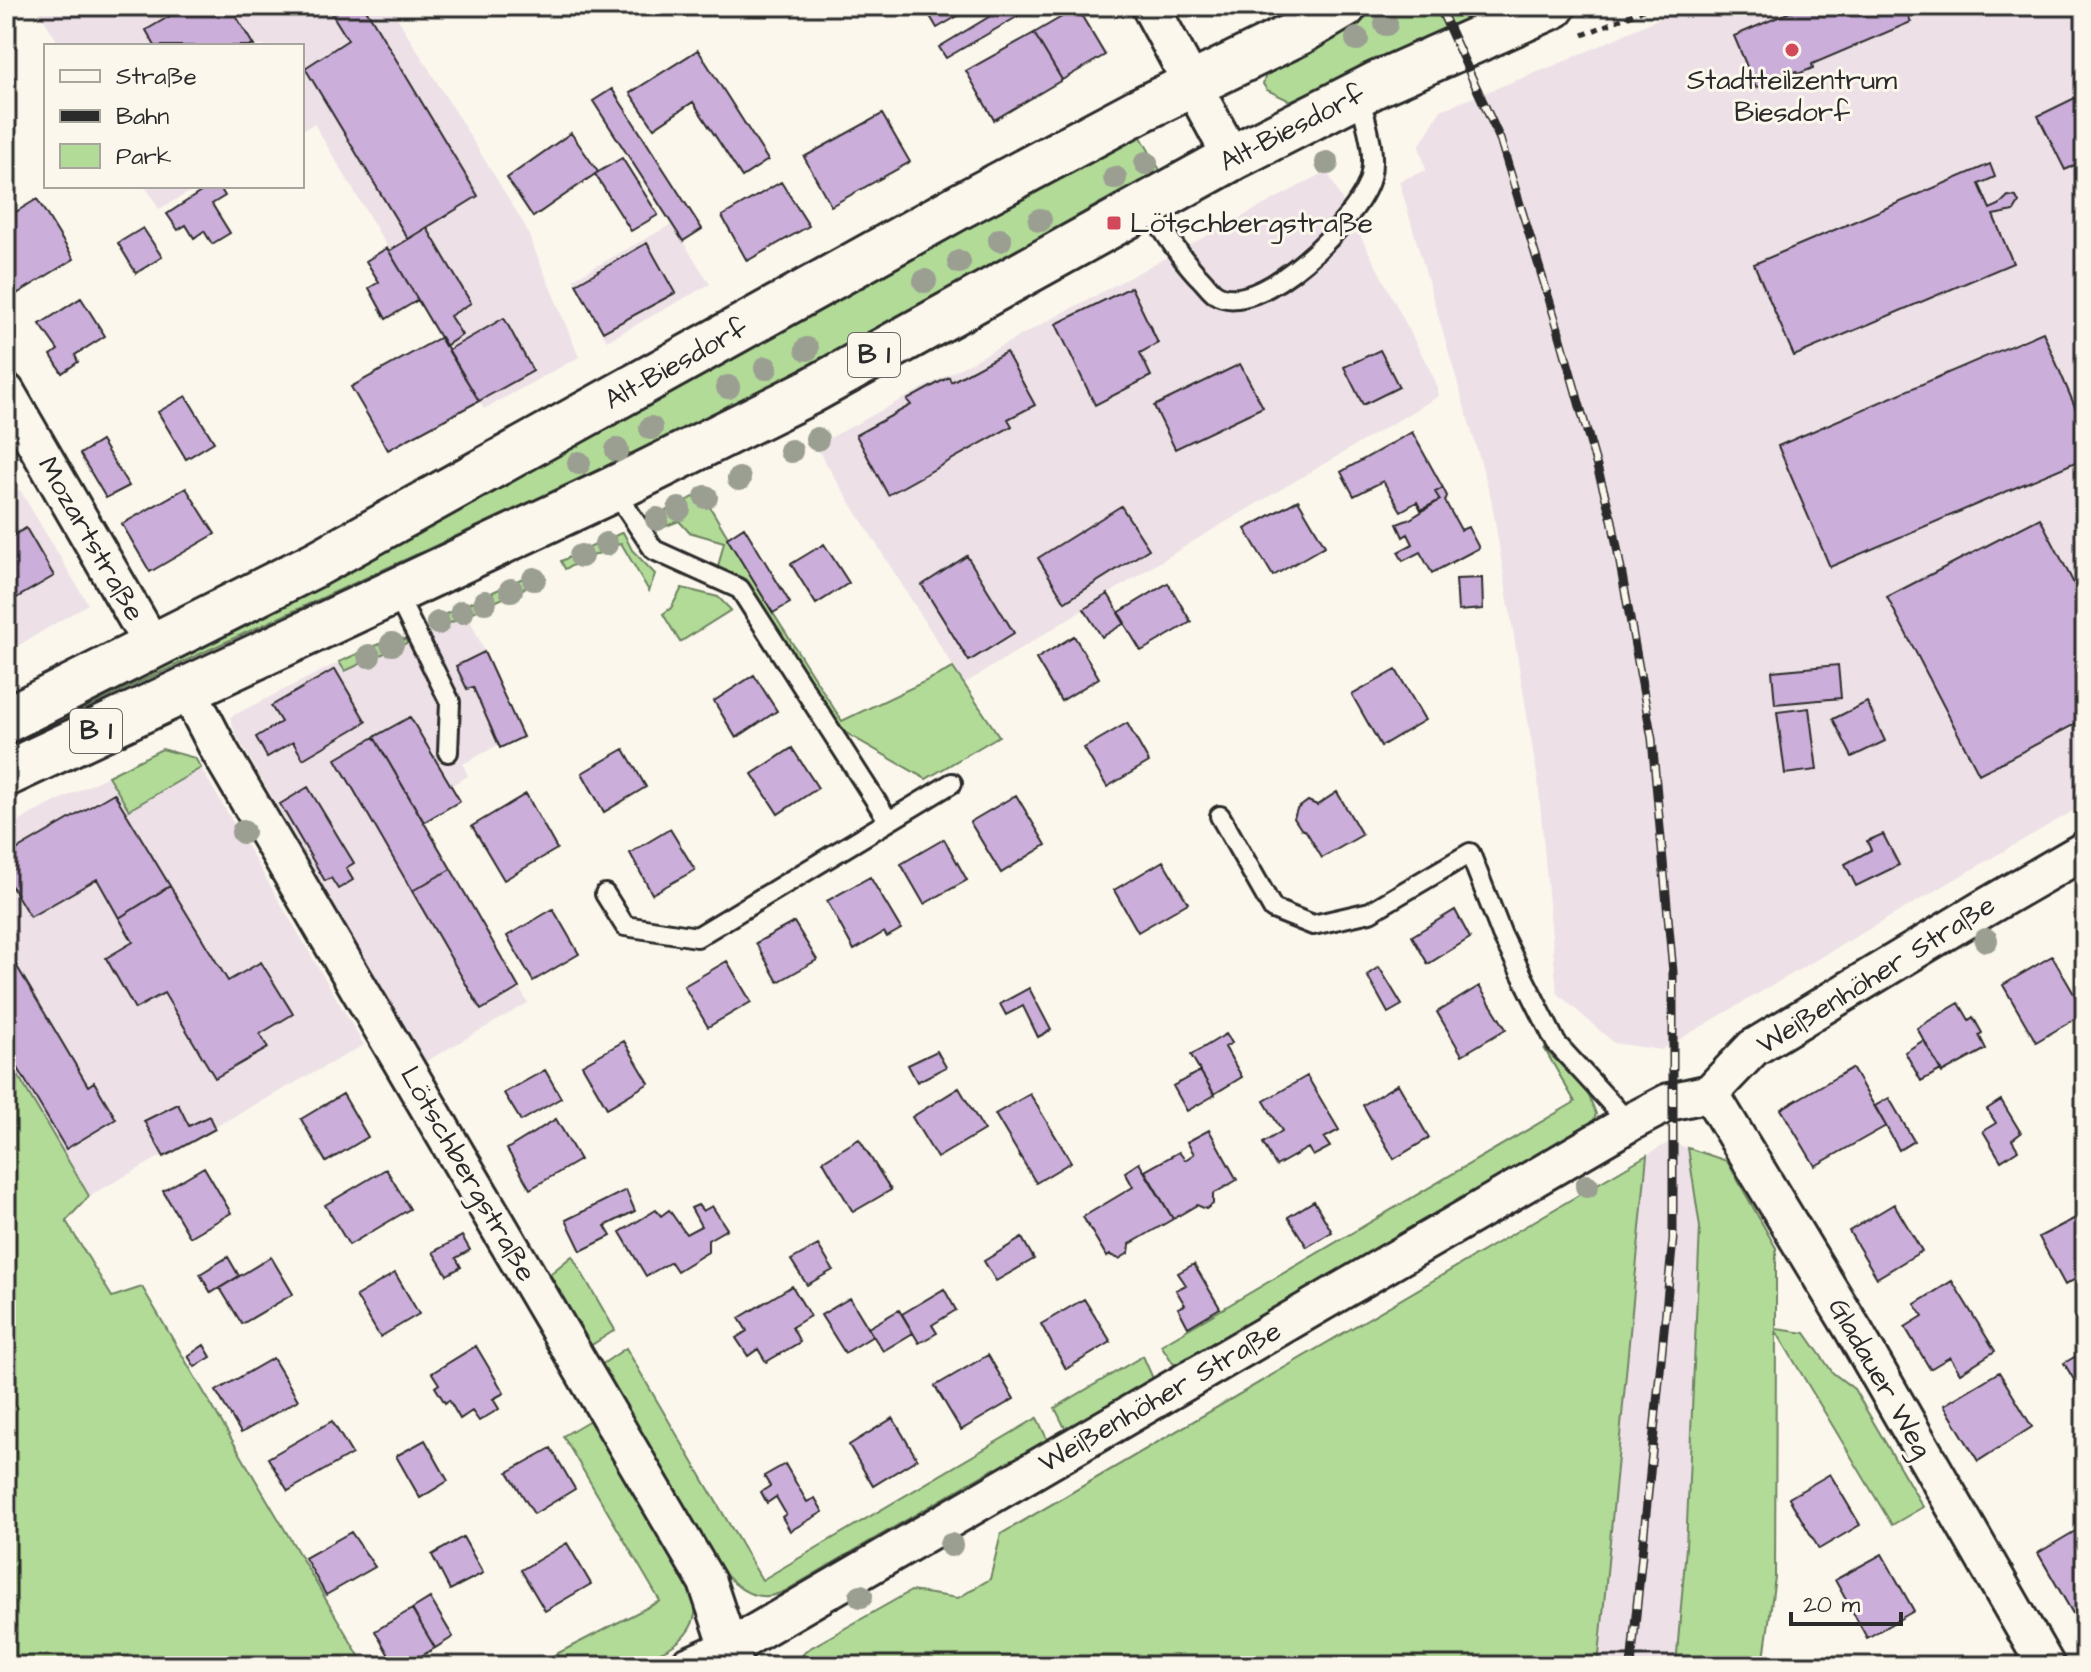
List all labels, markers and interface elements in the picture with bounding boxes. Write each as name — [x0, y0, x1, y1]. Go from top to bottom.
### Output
marker: Stadtteilzentrum Biesdorf — [1783, 41, 1801, 59]
legend — [44, 44, 304, 188]
text: Straße — [116, 60, 197, 94]
place label: Stadtteilzentrum Biesdorf — [1687, 61, 1897, 132]
street label: Alt-Biesdorf — [1213, 75, 1372, 181]
text: Bahn — [116, 100, 169, 134]
text: Park — [116, 140, 172, 174]
place label: Lötschbergstraße — [1130, 204, 1373, 244]
marker: Lötschbergstraße — [1105, 214, 1123, 232]
street label: Alt-Biesdorf — [597, 308, 755, 419]
road number: B 1 — [848, 333, 900, 377]
street label: Mozartstraße — [28, 450, 154, 628]
road number: B 1 — [70, 709, 122, 753]
street label: Weißenhöher Straße — [1749, 886, 2003, 1064]
street label: Lötschbergstraße — [390, 1059, 546, 1289]
street label: Gladauer Weg — [1818, 1291, 1942, 1466]
street label: Weißenhöher Straße — [1032, 1312, 1288, 1482]
scale bar — [1791, 1576, 1901, 1626]
text: 20 m — [1803, 1588, 1860, 1622]

